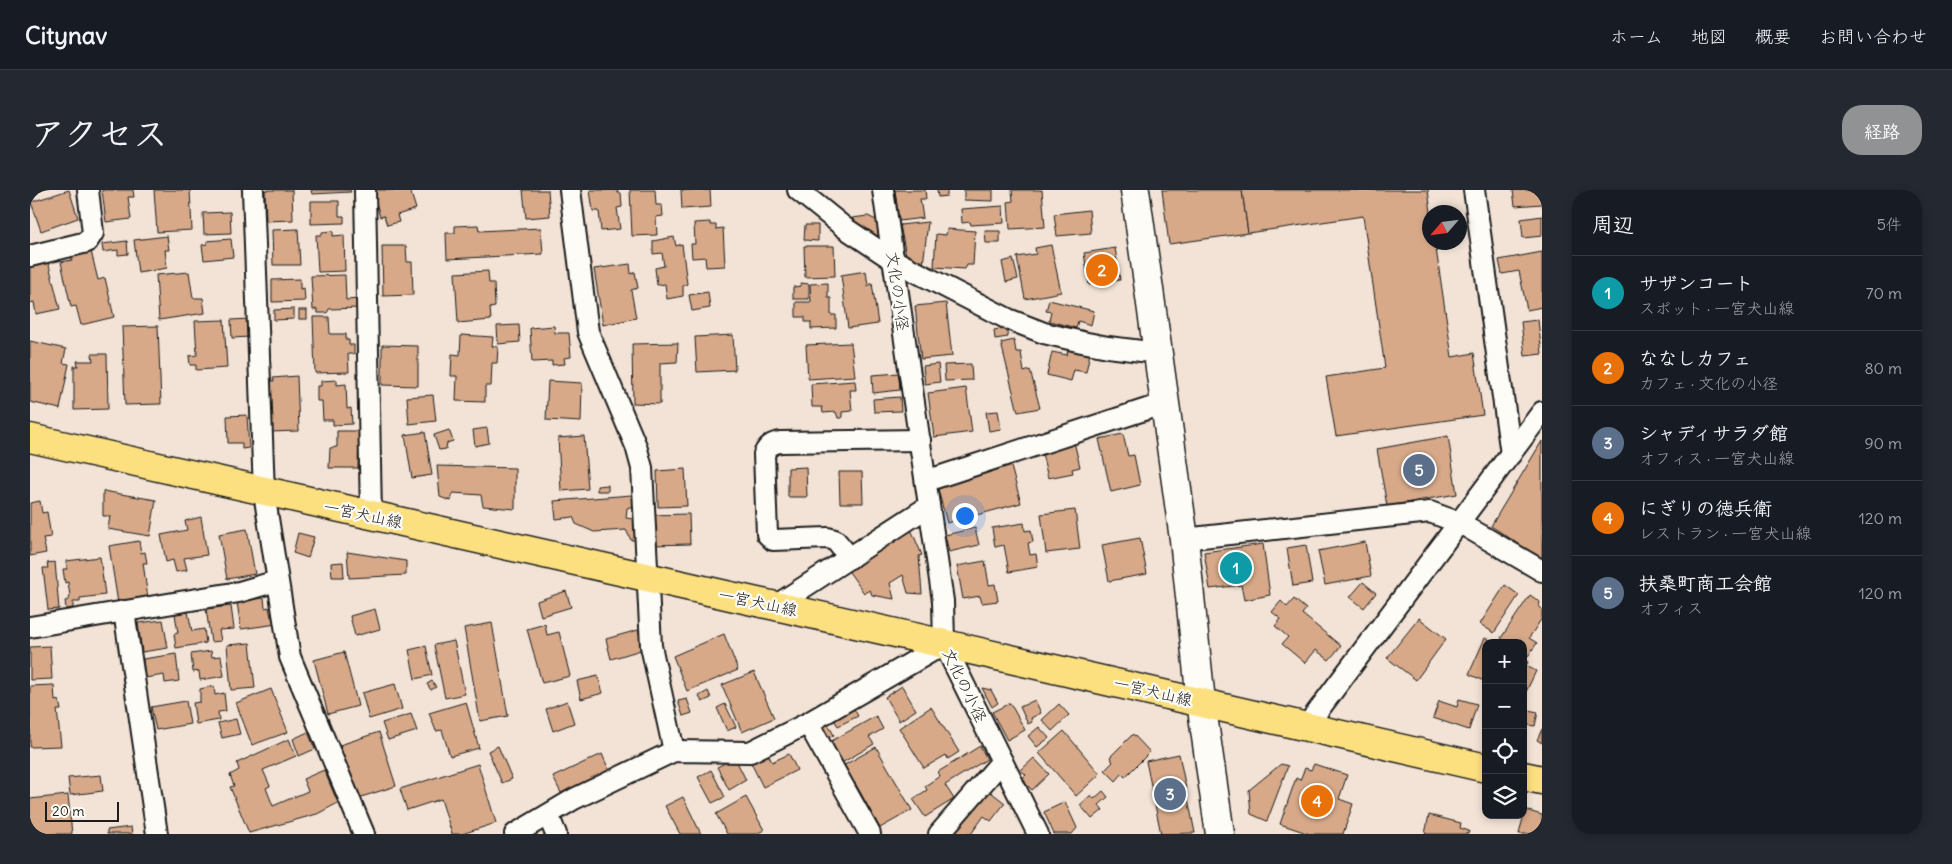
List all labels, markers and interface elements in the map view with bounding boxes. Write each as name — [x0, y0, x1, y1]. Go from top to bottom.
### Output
text: Citynav — [25, 20, 107, 50]
text: ホーム — [1610, 25, 1663, 48]
text: 地図 — [1691, 25, 1727, 48]
text: 概要 — [1755, 25, 1791, 48]
text: お問い合わせ — [1819, 25, 1927, 48]
button: 経路 — [1842, 105, 1922, 155]
text: アクセス — [30, 111, 168, 155]
north arrow — [1422, 205, 1467, 250]
text: 周辺 — [1592, 211, 1634, 238]
text: 5件 — [1877, 214, 1902, 234]
street label: 文化の小径 — [883, 250, 913, 332]
pin: 2 — [1086, 251, 1118, 289]
text: サザンコート — [1639, 271, 1753, 295]
text: 1 — [1605, 283, 1611, 303]
text: 70 m — [1866, 283, 1902, 303]
text: スポット · 一宮犬山線 — [1639, 298, 1794, 318]
text: ななしカフェ — [1639, 346, 1751, 370]
text: 2 — [1604, 358, 1612, 378]
text: 80 m — [1864, 358, 1902, 378]
text: カフェ · 文化の小径 — [1639, 373, 1778, 393]
text: シャディサラダ館 — [1639, 421, 1788, 445]
text: 3 — [1603, 433, 1613, 453]
text: 90 m — [1864, 433, 1902, 453]
text: オフィス · 一宮犬山線 — [1639, 448, 1794, 468]
pin: 5 — [1403, 451, 1435, 489]
street label: 一宮犬山線 — [322, 496, 404, 532]
text: にぎりの徳兵衛 — [1639, 496, 1772, 520]
your location — [952, 503, 978, 529]
text: 4 — [1603, 508, 1613, 528]
text: 120 m — [1859, 508, 1902, 528]
text: レストラン · 一宮犬山線 — [1639, 523, 1811, 543]
pin: 1 — [1220, 549, 1252, 587]
text: 扶桑町商工会館 — [1639, 571, 1772, 595]
text: 5 — [1603, 583, 1613, 603]
text: 120 m — [1859, 583, 1902, 603]
street label: 一宮犬山線 — [717, 584, 799, 620]
text: オフィス — [1639, 598, 1703, 618]
map controls — [1482, 639, 1527, 819]
button: + — [1482, 639, 1527, 684]
street label: 文化の小径 — [938, 645, 992, 725]
street label: 一宮犬山線 — [1112, 672, 1194, 710]
button: − — [1482, 684, 1527, 729]
button: locate — [1482, 729, 1527, 774]
button: layers — [1482, 774, 1527, 819]
pin: 3 — [1154, 775, 1186, 813]
pin: 4 — [1301, 782, 1333, 820]
scale bar — [45, 799, 119, 822]
text: 20 m — [52, 802, 85, 820]

